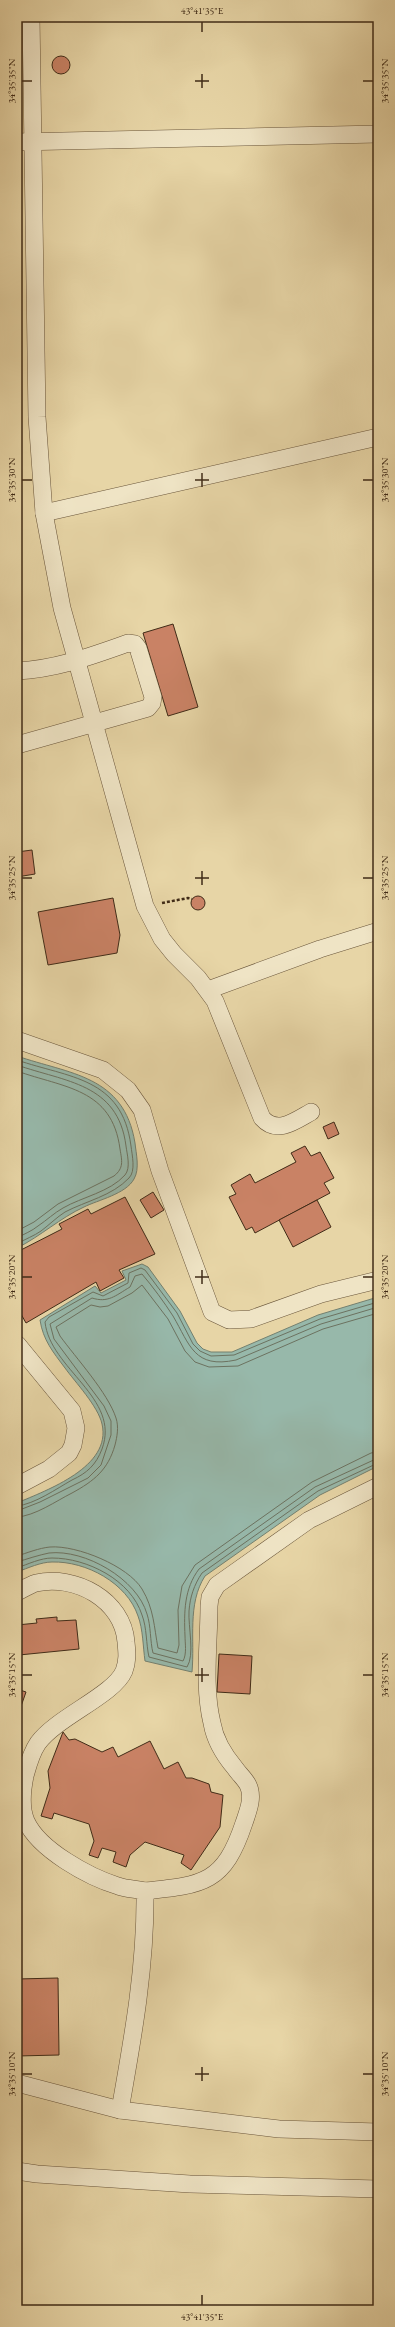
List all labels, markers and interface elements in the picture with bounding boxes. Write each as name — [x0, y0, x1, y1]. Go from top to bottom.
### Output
text: 43°41'35"E — [181, 4, 224, 17]
text: 34°35'35"N — [5, 58, 18, 103]
text: 34°35'35"N — [378, 58, 391, 103]
text: 34°35'30"N — [5, 457, 18, 502]
text: 34°35'30"N — [378, 457, 391, 502]
text: 34°35'25"N — [5, 855, 18, 900]
text: 34°35'25"N — [378, 855, 391, 900]
text: 34°35'20"N — [5, 1254, 18, 1299]
text: 34°35'20"N — [378, 1254, 391, 1299]
text: 34°35'15"N — [5, 1652, 18, 1697]
text: 34°35'15"N — [378, 1652, 391, 1697]
text: 34°35'10"N — [5, 2051, 18, 2096]
text: 34°35'10"N — [378, 2051, 391, 2096]
text: 43°41'35"E — [181, 2310, 224, 2323]

